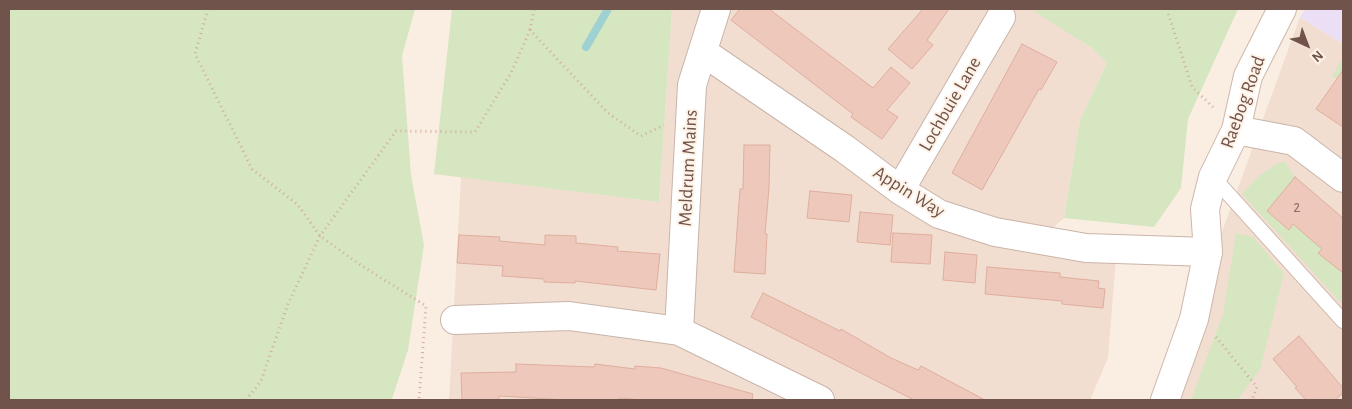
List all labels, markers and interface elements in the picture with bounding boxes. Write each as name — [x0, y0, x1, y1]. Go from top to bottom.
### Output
north arrow — [1282, 20, 1332, 70]
text: N — [1309, 48, 1326, 64]
street label: Lochbuie Lane — [914, 53, 986, 155]
street label: Raebog Road — [1216, 53, 1270, 151]
street label: Meldrum Mains — [674, 109, 702, 227]
street label: Appin Way — [869, 161, 949, 223]
house number: 2 — [1293, 197, 1301, 217]

